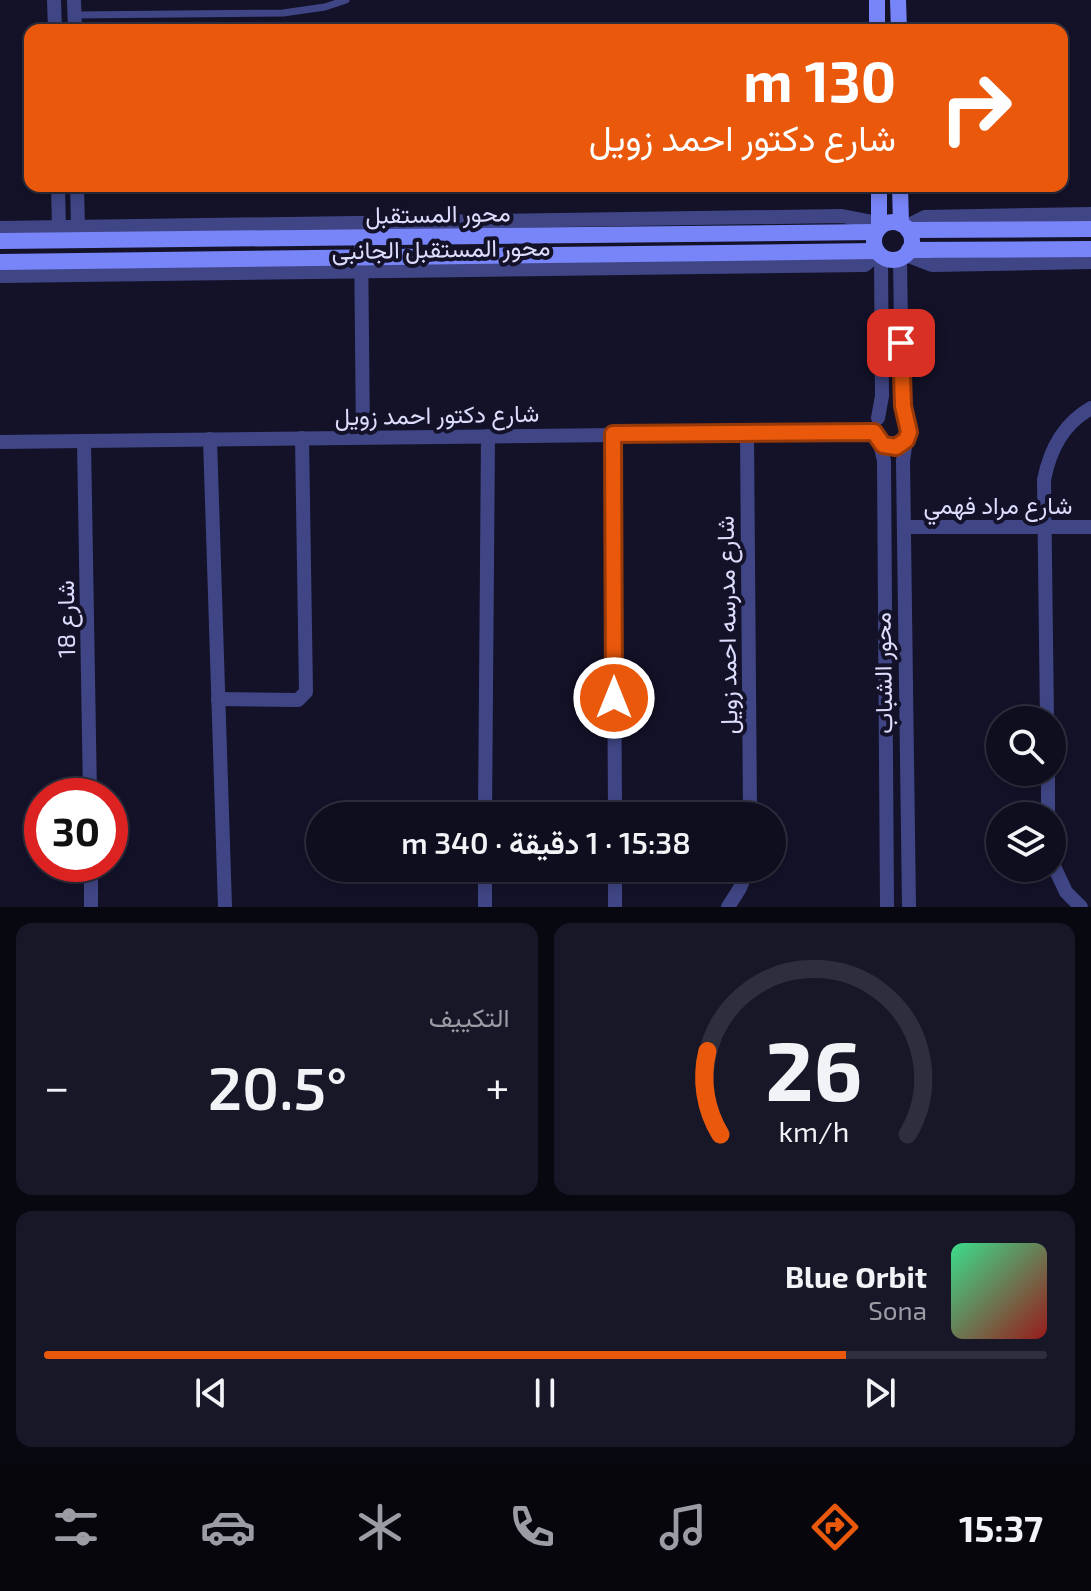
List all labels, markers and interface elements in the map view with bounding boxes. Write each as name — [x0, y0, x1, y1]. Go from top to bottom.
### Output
text: 130 m — [743, 46, 896, 113]
icon: right — [924, 56, 1028, 160]
text: شارع دكتور احمد زويل — [589, 115, 896, 158]
street label: محور المستقبل — [365, 197, 511, 231]
street label: محور المستقبل الجانبى — [331, 232, 551, 266]
pin — [867, 309, 935, 377]
icon: arrive — [879, 321, 923, 365]
street label: شارع دكتور احمد زويل — [334, 398, 540, 433]
street label: شارع مراد فهمي — [923, 490, 1073, 525]
street label: شارع مدرسه احمد زويل — [710, 515, 745, 735]
street label: شارع 18 — [50, 580, 83, 658]
street label: محور الشباب — [866, 612, 900, 734]
position arrow — [572, 656, 656, 740]
map controls — [986, 706, 1066, 882]
button: search — [986, 706, 1066, 786]
speed limit sign: 30 — [24, 778, 128, 882]
button: layers — [986, 802, 1066, 882]
text: 15:38 · 1 دقيقة · 340 m — [401, 824, 691, 860]
text: التكييف — [429, 1001, 510, 1032]
text: 26 — [766, 1018, 863, 1118]
text: 20.5° — [208, 1050, 347, 1122]
text: − — [44, 1059, 70, 1112]
text: + — [485, 1059, 510, 1112]
text: km/h — [779, 1113, 850, 1148]
text: Blue Orbit — [785, 1258, 927, 1294]
text: Sona — [868, 1294, 927, 1325]
icon: previous — [189, 1371, 233, 1415]
icon: pause — [523, 1371, 567, 1415]
icon: next — [858, 1371, 902, 1415]
icon: filters — [48, 1499, 104, 1555]
icon: car — [200, 1499, 256, 1555]
icon: climate — [352, 1499, 408, 1555]
icon: phone — [504, 1499, 560, 1555]
icon: music — [655, 1499, 711, 1555]
icon: directions — [807, 1499, 863, 1555]
text: 15:37 — [959, 1506, 1043, 1549]

